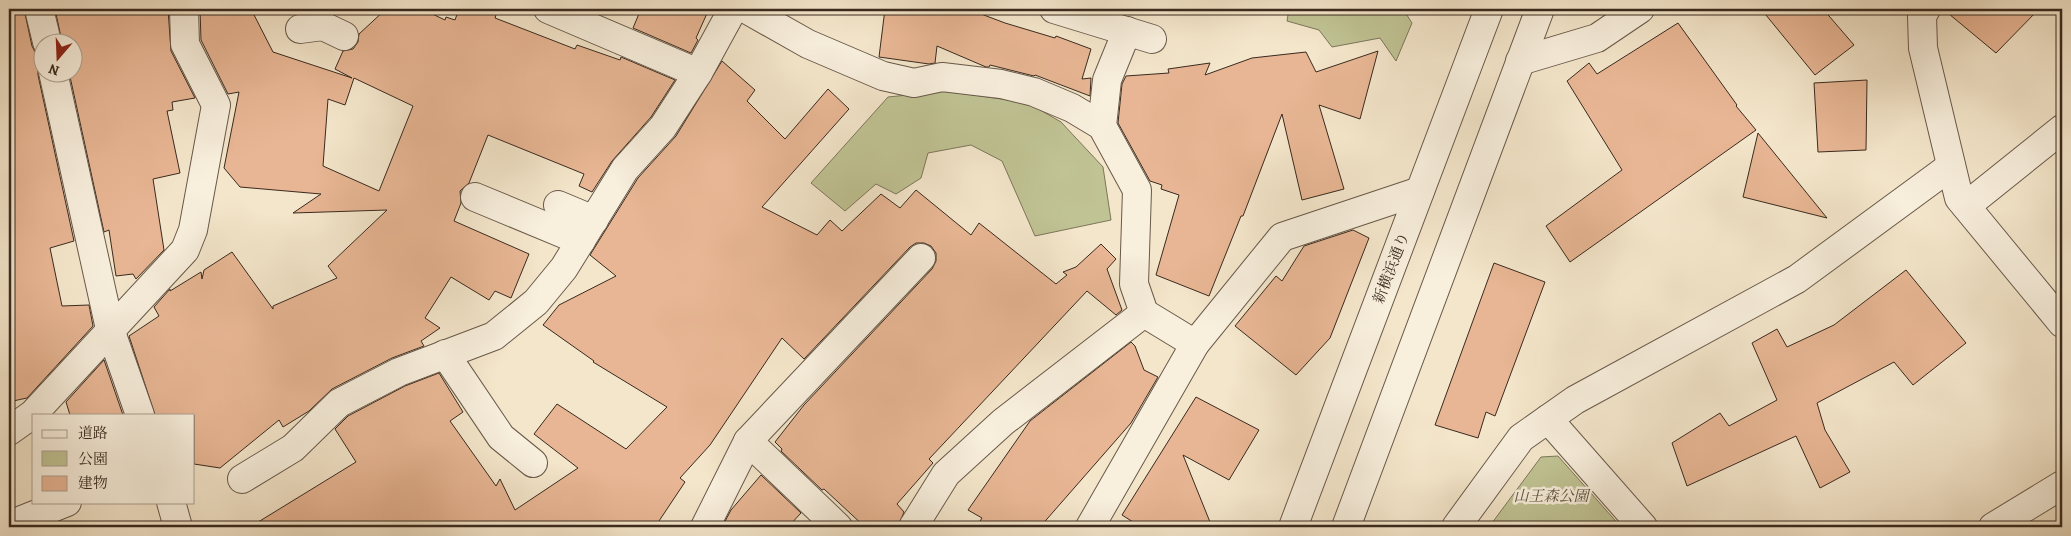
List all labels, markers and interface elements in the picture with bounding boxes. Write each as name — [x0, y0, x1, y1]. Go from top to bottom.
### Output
north arrow — [32, 32, 82, 82]
text: N — [46, 59, 62, 80]
street label: 新横浜通り — [1368, 229, 1414, 307]
legend — [32, 414, 195, 504]
text: 道路 — [78, 423, 108, 443]
text: 公園 — [78, 449, 108, 469]
text: 建物 — [78, 473, 108, 493]
park label: 山王森公園 — [1513, 486, 1591, 506]

